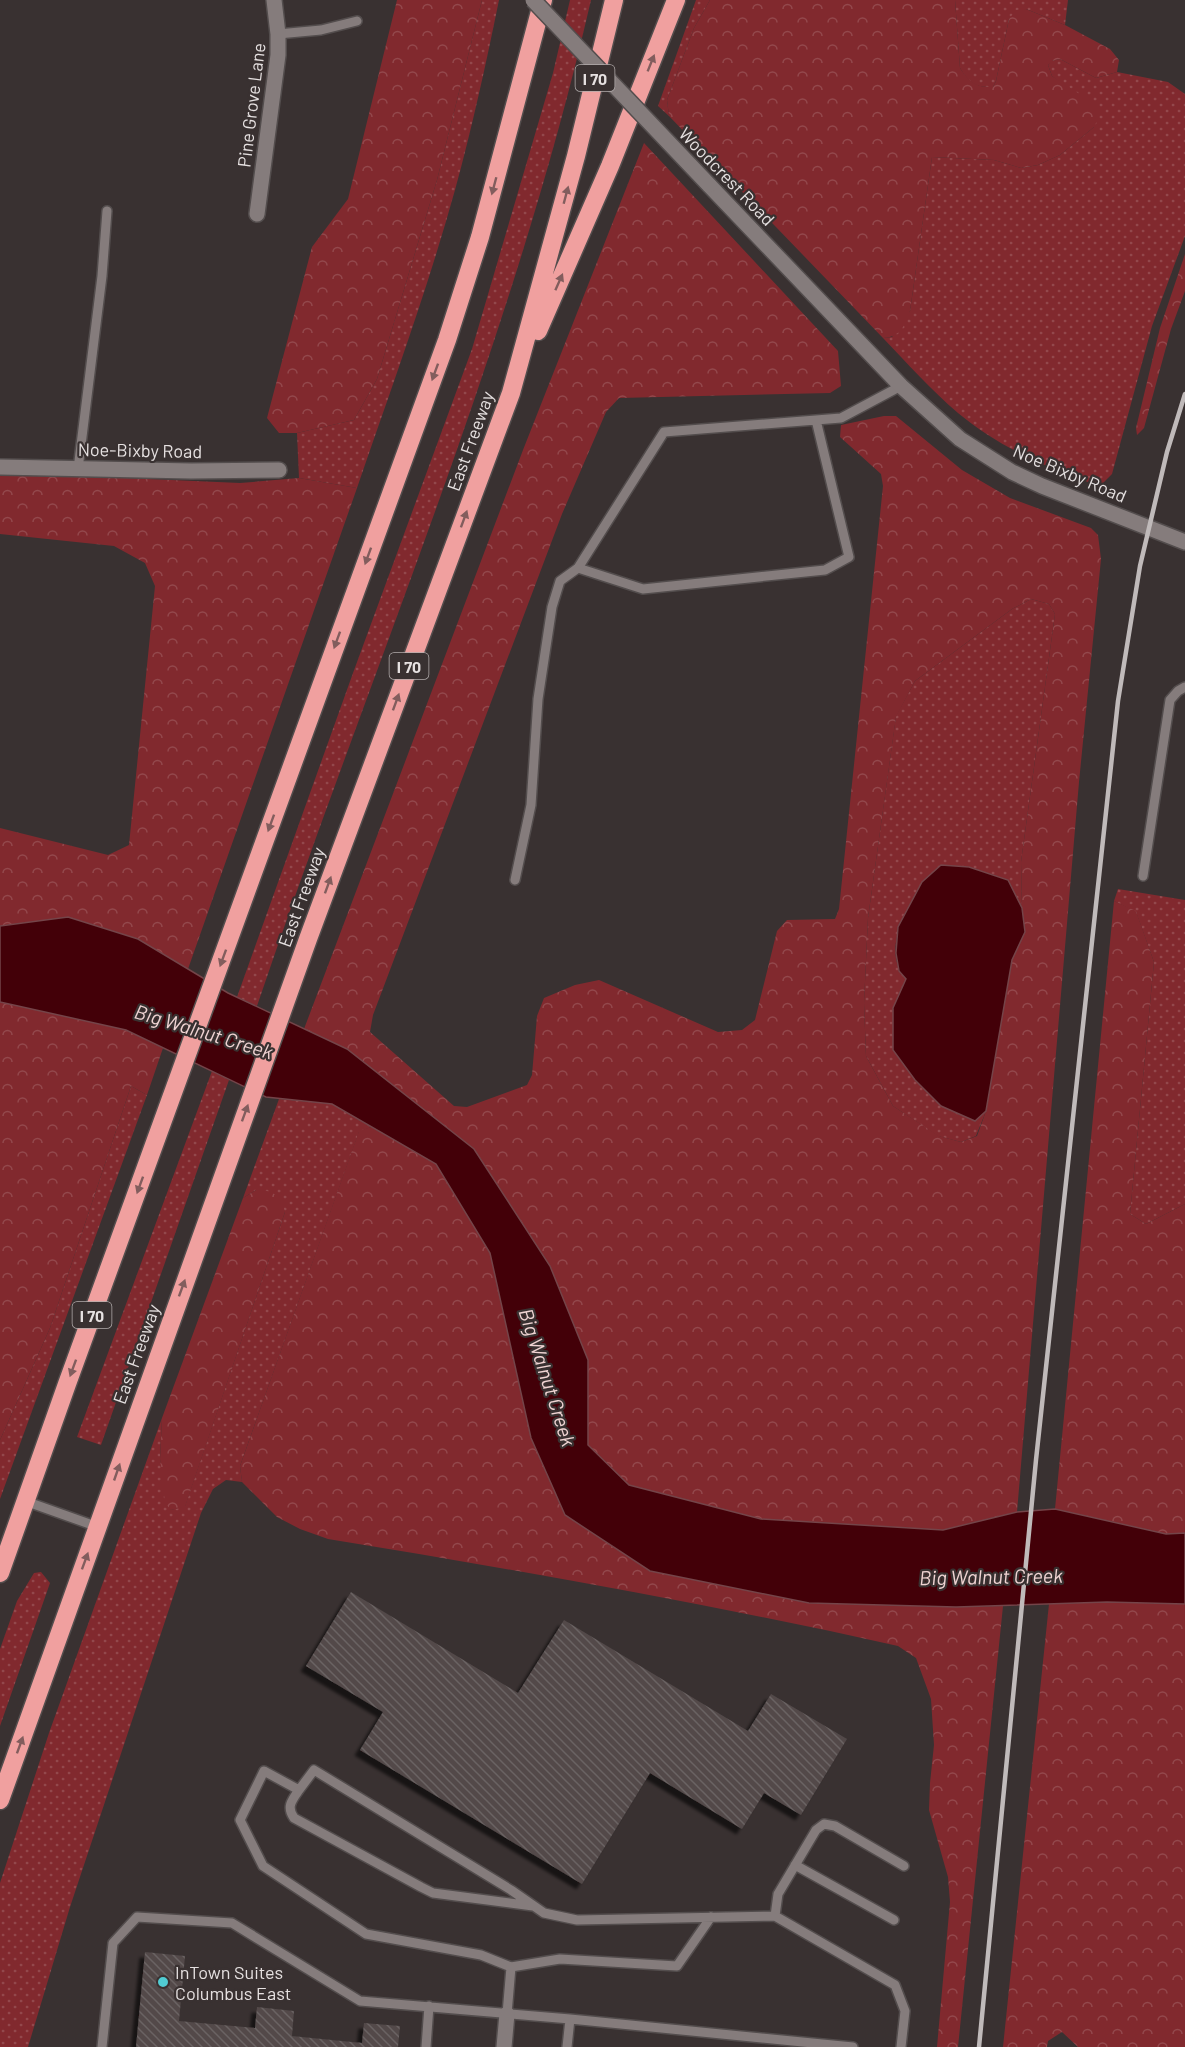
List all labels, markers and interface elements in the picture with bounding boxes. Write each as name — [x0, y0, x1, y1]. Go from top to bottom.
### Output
street label: Pine Grove Lane — [232, 42, 270, 168]
one-way arrow — [647, 54, 656, 72]
road number: I 70 — [576, 65, 614, 91]
street label: Woodcrest Road — [675, 122, 779, 230]
one-way arrow — [488, 177, 498, 196]
one-way arrow — [561, 186, 571, 204]
one-way arrow — [554, 272, 564, 290]
one-way arrow — [429, 364, 439, 382]
street label: East Freeway — [442, 388, 498, 494]
street label: Noe-Bixby Road — [78, 438, 202, 462]
street label: Noe Bixby Road — [1010, 439, 1130, 507]
one-way arrow — [460, 510, 469, 528]
one-way arrow — [362, 547, 372, 565]
one-way arrow — [332, 631, 342, 649]
road number: I 70 — [390, 653, 428, 679]
one-way arrow — [392, 693, 402, 711]
one-way arrow — [266, 815, 276, 833]
street label: East Freeway — [273, 844, 329, 950]
one-way arrow — [323, 875, 333, 893]
one-way arrow — [217, 949, 227, 967]
water label: Big Walnut Creek — [132, 999, 276, 1064]
one-way arrow — [241, 1104, 251, 1122]
one-way arrow — [135, 1176, 144, 1194]
one-way arrow — [178, 1279, 188, 1297]
street label: East Freeway — [108, 1301, 164, 1407]
road number: I 70 — [72, 1302, 112, 1328]
water label: Big Walnut Creek — [514, 1305, 582, 1449]
one-way arrow — [67, 1359, 77, 1377]
one-way arrow — [112, 1462, 122, 1480]
one-way arrow — [81, 1552, 91, 1570]
water label: Big Walnut Creek — [919, 1563, 1063, 1589]
one-way arrow — [15, 1736, 25, 1754]
place label: InTown Suites Columbus East — [175, 1961, 291, 2004]
marker: InTown Suites Columbus East — [156, 1975, 170, 1989]

